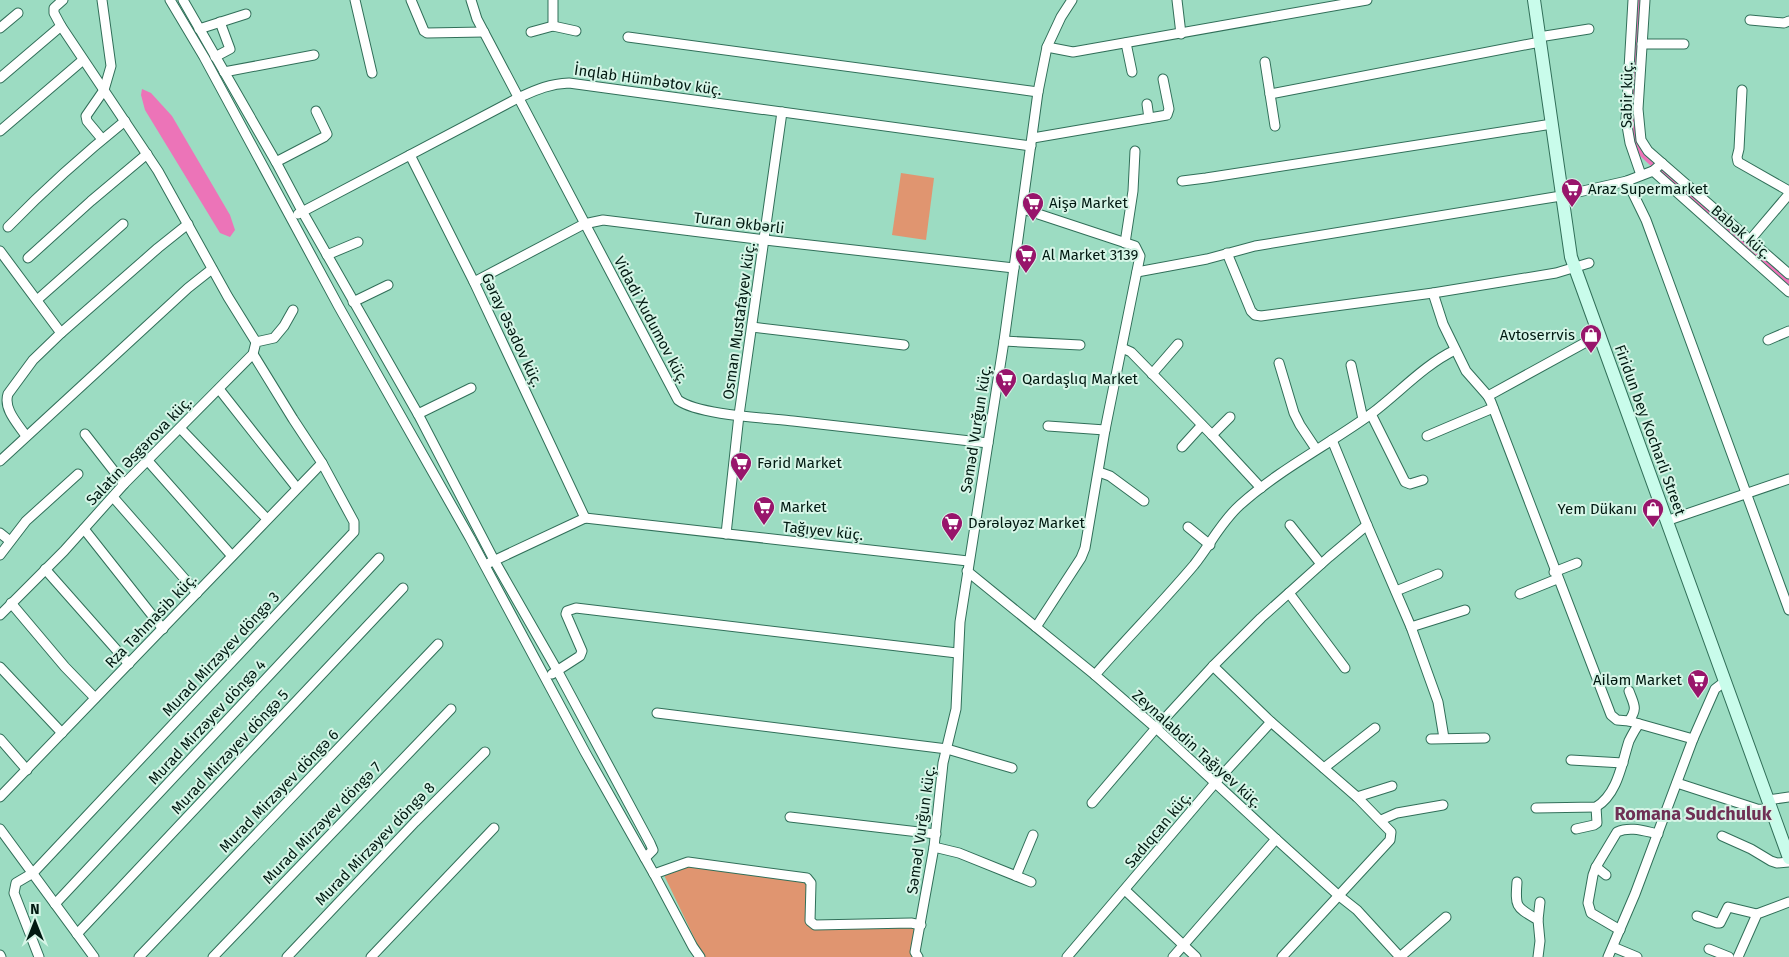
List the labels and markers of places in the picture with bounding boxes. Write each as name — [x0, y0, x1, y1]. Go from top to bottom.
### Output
supermarket icon: Araz Supermarket — [1560, 177, 1584, 208]
place label: Araz Supermarket — [1588, 180, 1709, 198]
supermarket icon: Aişə Market — [1021, 191, 1045, 222]
place label: Aişə Market — [1049, 194, 1128, 212]
supermarket icon: Al Market 3139 — [1014, 243, 1038, 274]
place label: Al Market 3139 — [1042, 246, 1139, 264]
shop icon: Avtoserrvis — [1579, 323, 1603, 354]
place label: Avtoserrvis — [1500, 326, 1575, 344]
supermarket icon: Qardaşlıq Market — [994, 367, 1018, 398]
place label: Qardaşlıq Market — [1022, 370, 1139, 388]
supermarket icon: Fərid Market — [729, 451, 753, 482]
place label: Fərid Market — [757, 454, 842, 472]
supermarket icon: Market — [752, 495, 776, 526]
shop icon: Yem Dükanı — [1641, 497, 1665, 528]
place label: Market — [780, 498, 827, 516]
place label: Yem Dükanı — [1558, 500, 1637, 518]
supermarket icon: Dərələyəz Market — [940, 511, 964, 542]
place label: Dərələyəz Market — [968, 514, 1086, 532]
supermarket icon: Ailəm Market — [1686, 668, 1710, 699]
place label: Ailəm Market — [1593, 671, 1683, 689]

